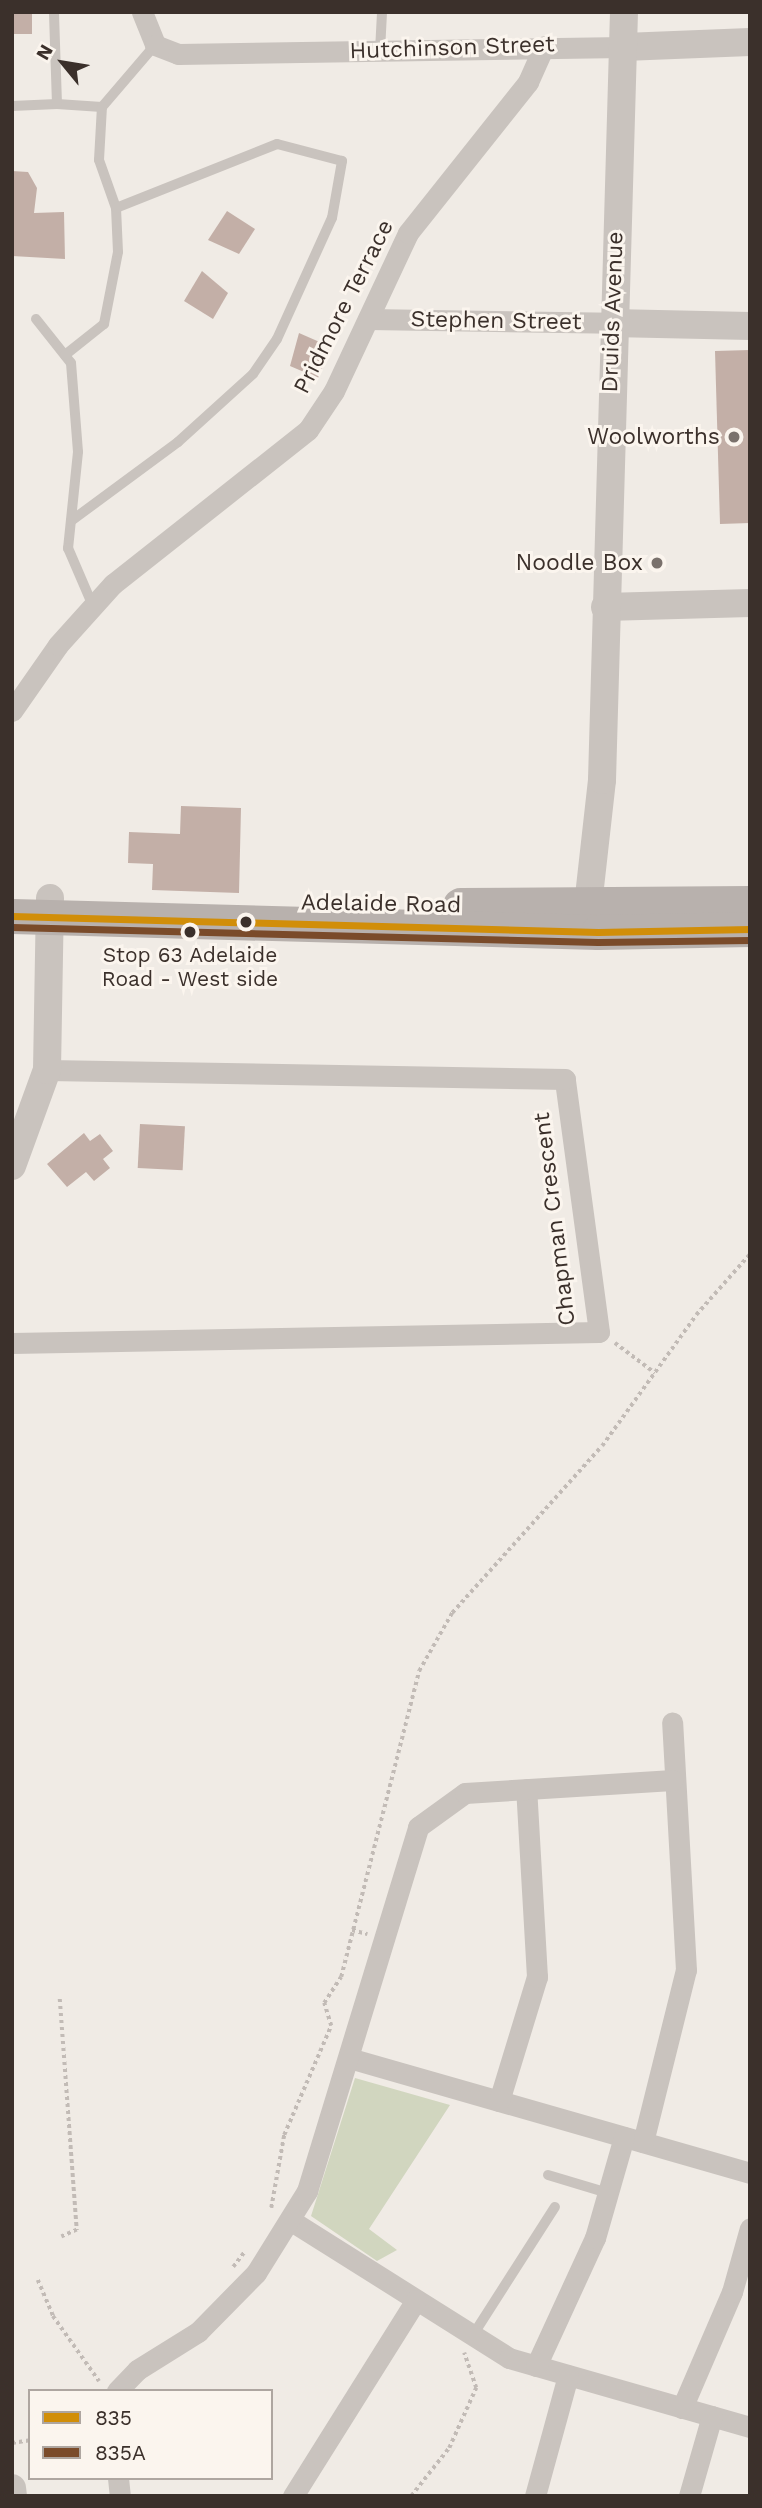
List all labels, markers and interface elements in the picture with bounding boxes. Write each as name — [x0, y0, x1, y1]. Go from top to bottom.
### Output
north arrow — [28, 28, 98, 98]
street label: Hutchinson Street — [349, 31, 555, 65]
text: N — [31, 40, 58, 64]
street label: Pridmore Terrace — [288, 215, 400, 399]
street label: Druids Avenue — [596, 231, 630, 393]
street label: Stephen Street — [410, 306, 582, 336]
place label: Woolworths — [587, 423, 720, 451]
marker: Woolworths — [726, 429, 742, 445]
place label: Noodle Box — [516, 549, 643, 577]
marker: Noodle Box — [649, 555, 665, 571]
street label: Adelaide Road — [301, 889, 461, 919]
unlabelled marker — [239, 915, 253, 929]
marker: Stop 63 Adelaide Road - West side — [183, 925, 197, 939]
place label: Stop 63 Adelaide Road - West side — [102, 942, 278, 992]
street label: Chapman Crescent — [528, 1111, 582, 1327]
legend — [28, 2389, 273, 2480]
text: 835 — [95, 2405, 132, 2430]
text: 835A — [95, 2440, 146, 2465]

